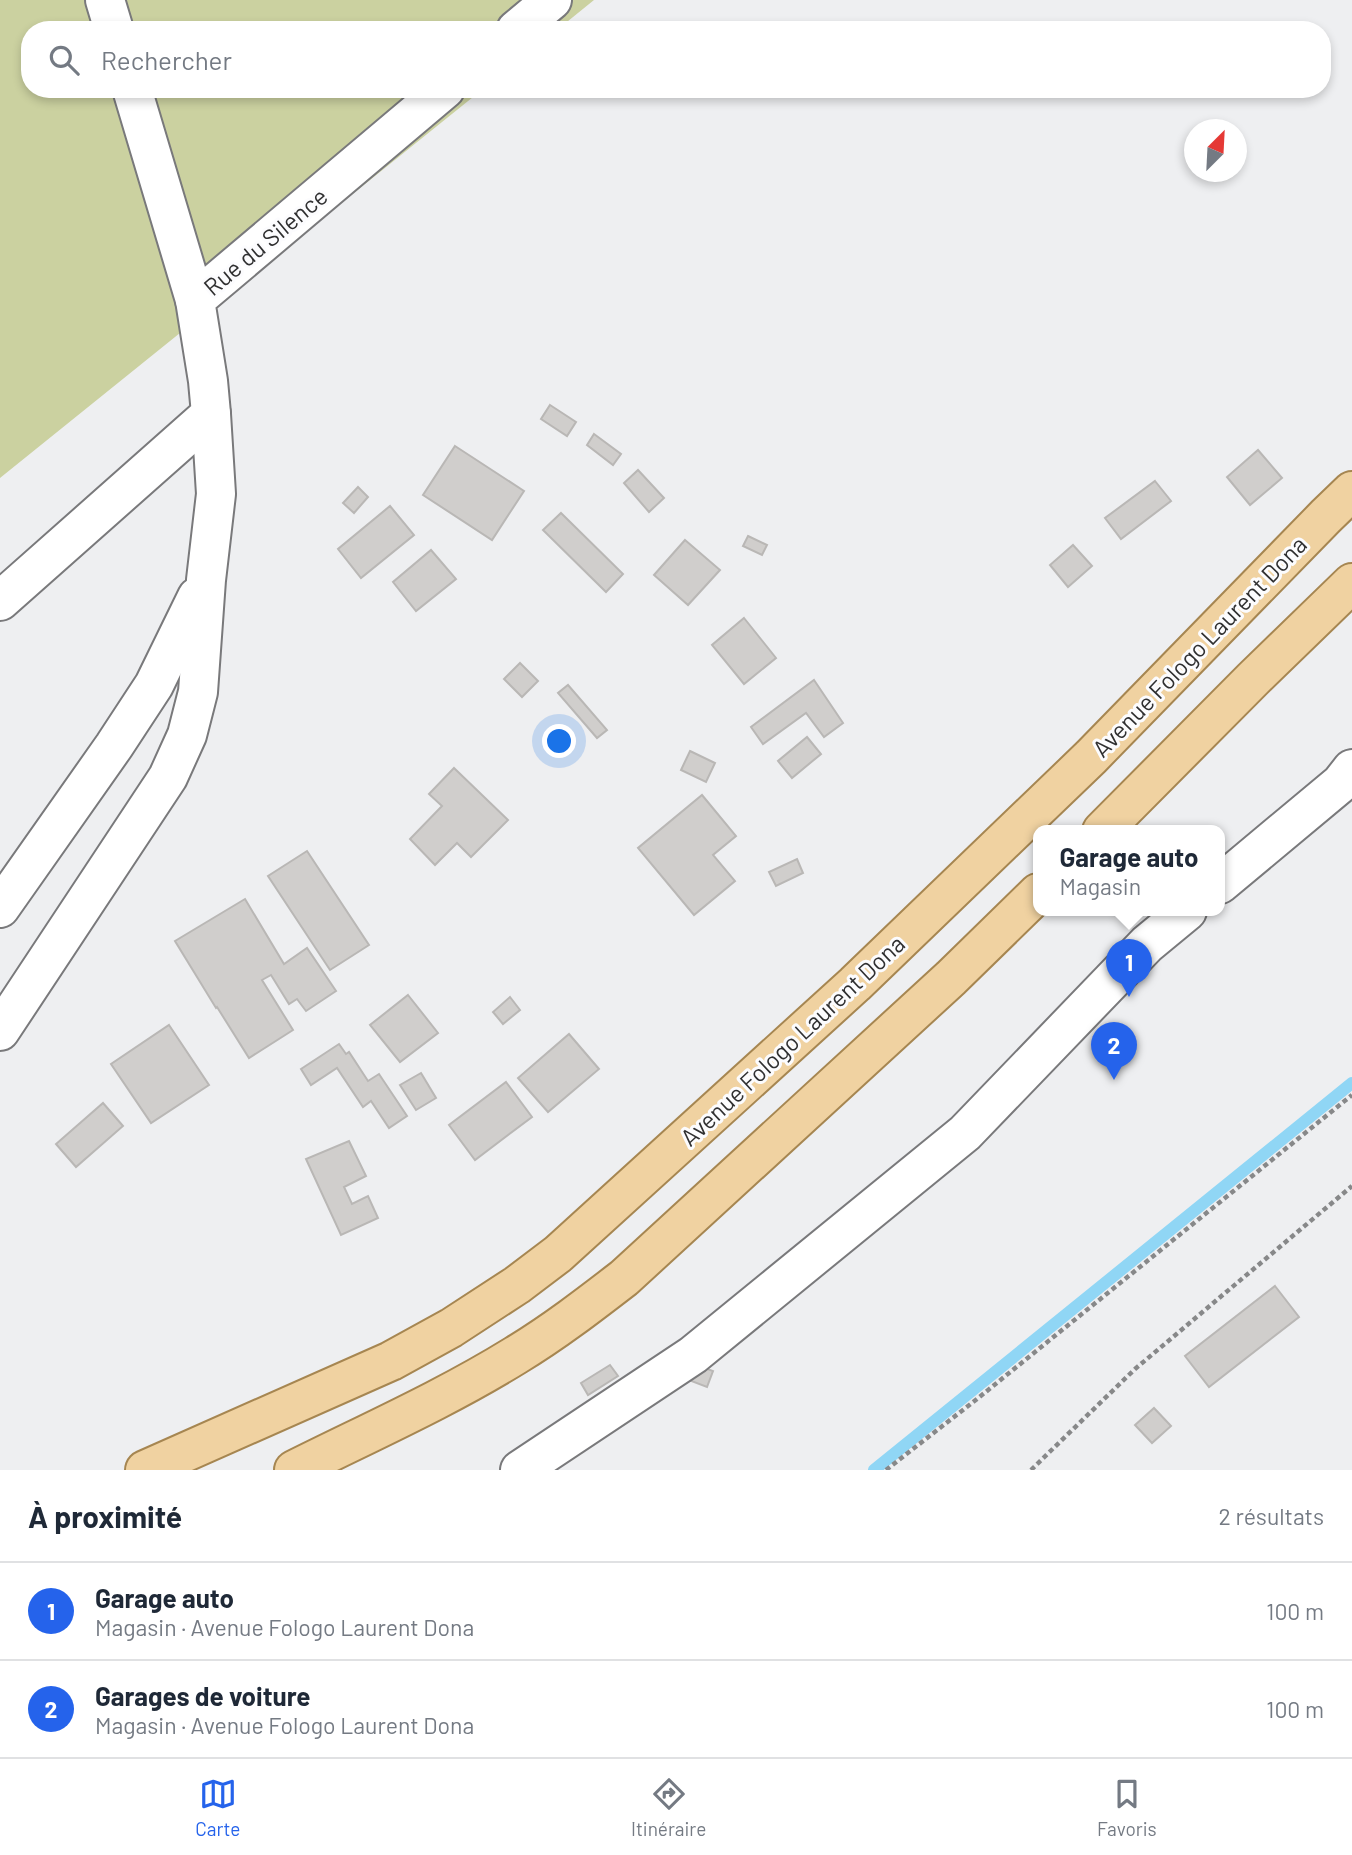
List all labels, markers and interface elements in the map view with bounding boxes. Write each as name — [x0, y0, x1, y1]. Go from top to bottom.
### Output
search box — [21, 21, 1331, 98]
icon: search — [45, 41, 83, 79]
text: Rechercher — [101, 44, 232, 75]
north arrow — [1184, 119, 1247, 182]
street label: Rue du Silence — [197, 181, 333, 301]
street label: Avenue Fologo Laurent Dona — [1086, 529, 1312, 763]
your location — [542, 724, 576, 758]
popup — [1033, 825, 1225, 916]
text: Garage auto — [1059, 841, 1199, 872]
text: Magasin — [1059, 872, 1141, 900]
street label: Avenue Fologo Laurent Dona — [674, 928, 910, 1152]
pin: 1 — [1106, 939, 1152, 997]
pin: 2 — [1091, 1022, 1137, 1080]
text: À proximité — [28, 1498, 182, 1534]
text: 2 résultats — [1219, 1502, 1324, 1530]
text: Garage auto — [95, 1582, 234, 1613]
text: 1 — [47, 1597, 55, 1625]
text: 100 m — [1266, 1597, 1324, 1625]
text: Magasin · Avenue Fologo Laurent Dona — [95, 1613, 474, 1641]
text: Garages de voiture — [95, 1680, 311, 1711]
text: 2 — [45, 1695, 57, 1723]
text: 100 m — [1266, 1695, 1324, 1723]
text: Magasin · Avenue Fologo Laurent Dona — [95, 1711, 474, 1739]
tab: Carte — [195, 1775, 240, 1840]
tab: Itinéraire — [631, 1775, 706, 1840]
tab: Favoris — [1097, 1775, 1157, 1840]

